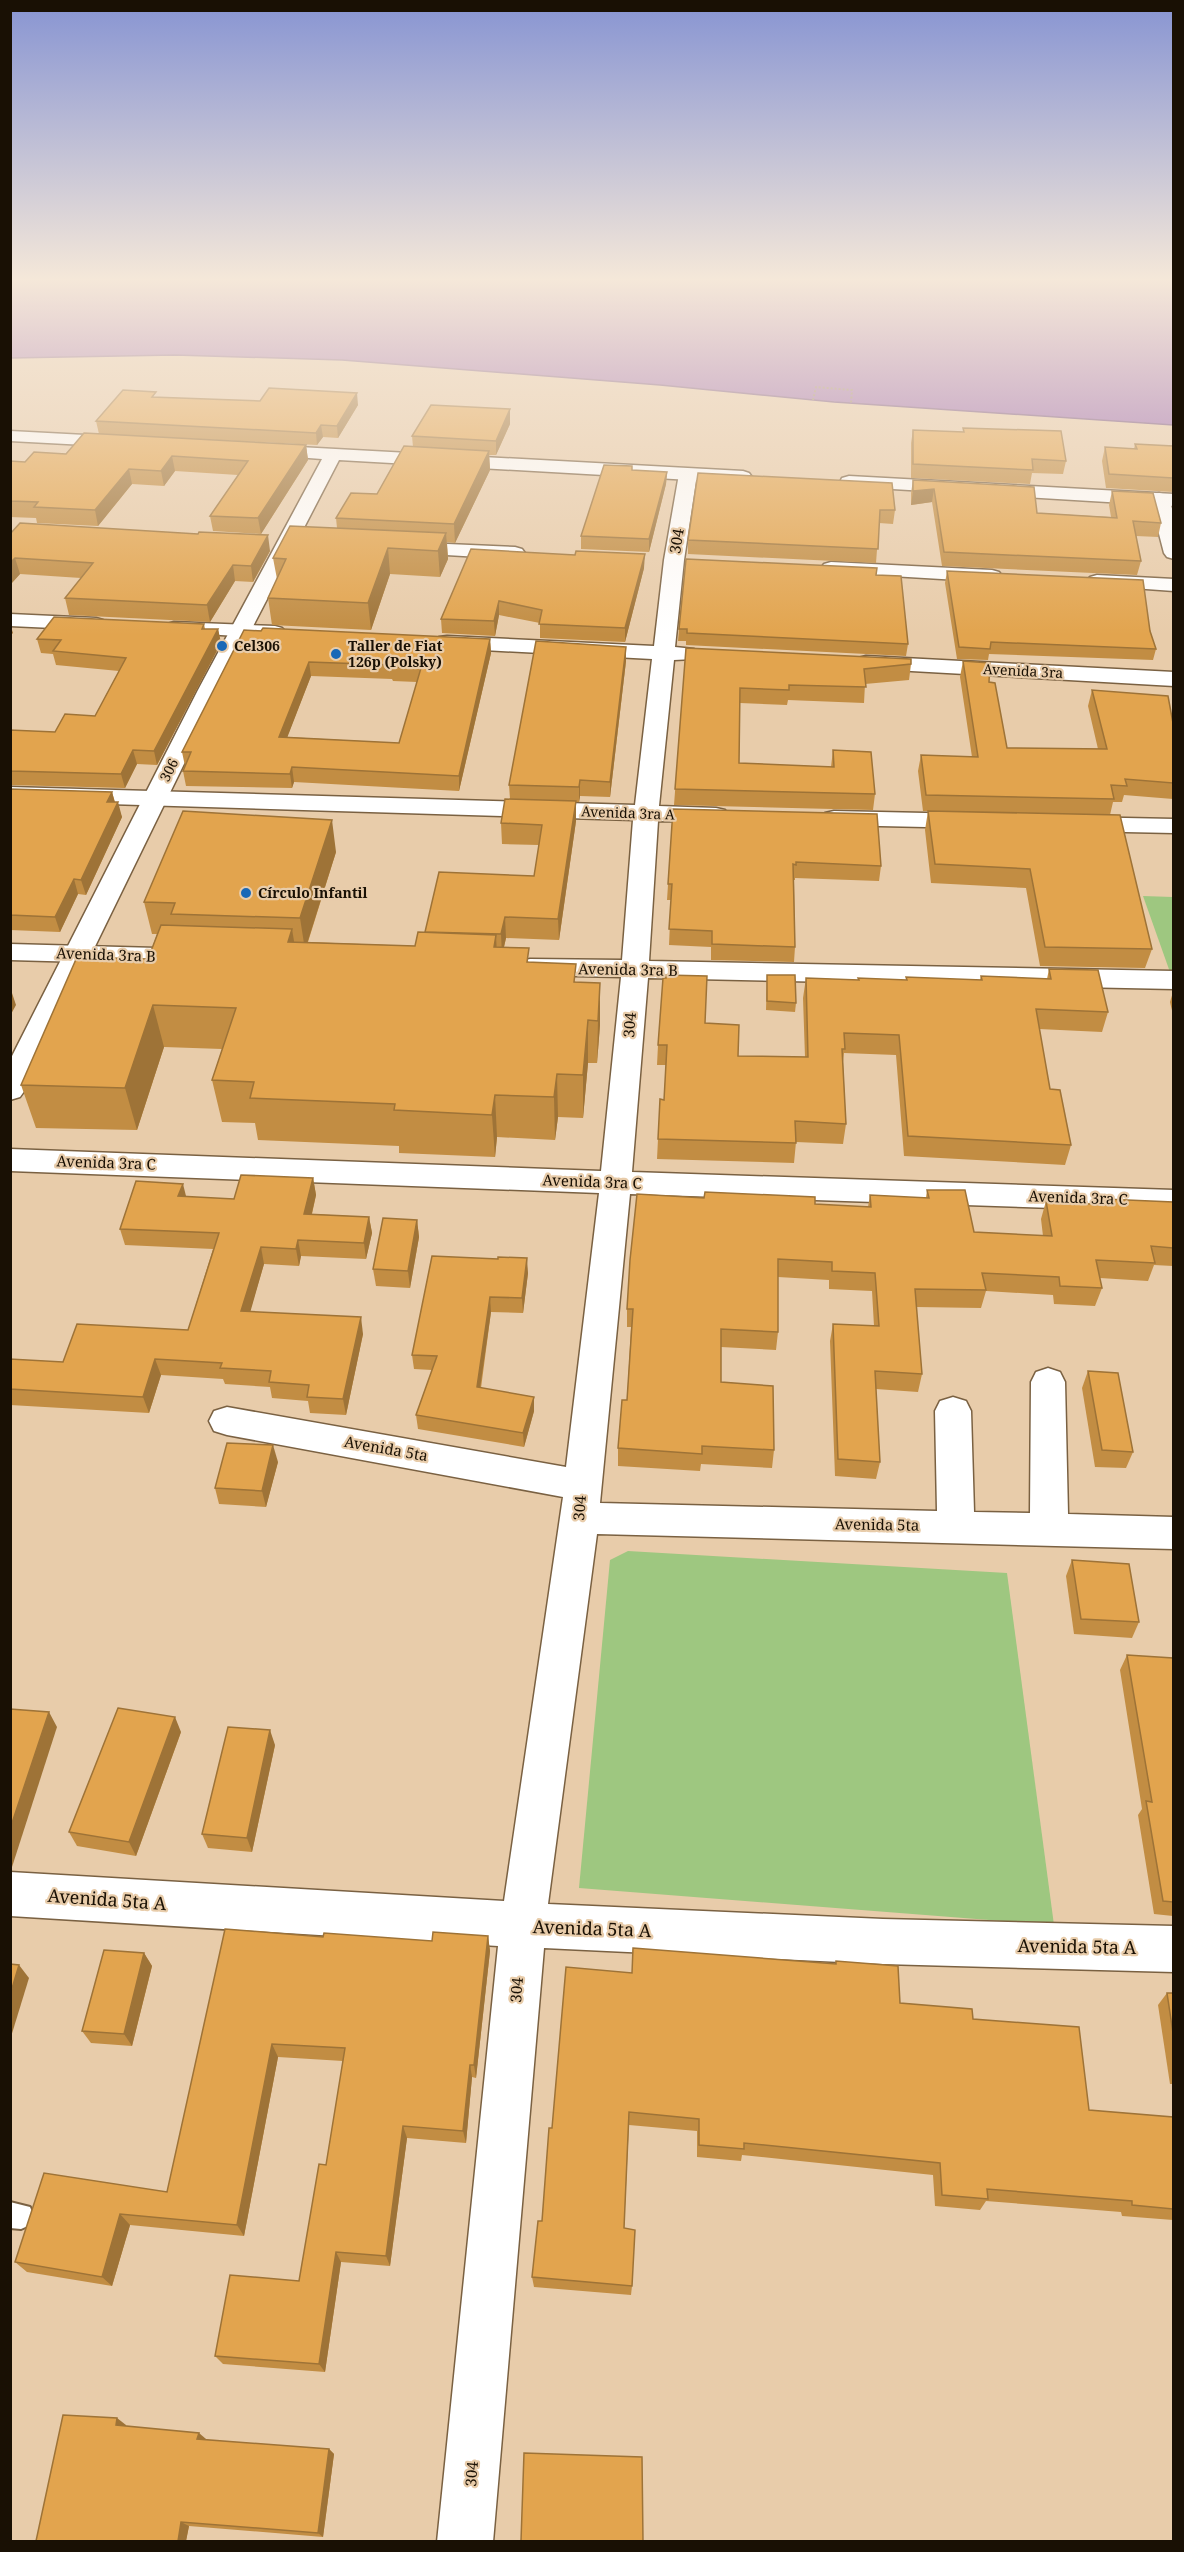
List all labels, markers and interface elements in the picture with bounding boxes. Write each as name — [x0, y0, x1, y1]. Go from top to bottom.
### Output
street label: 304 — [664, 526, 688, 555]
place label: Cel306 — [234, 636, 280, 655]
place label: Taller de Fiat 126p (Polsky) — [348, 636, 443, 671]
marker: Cel306 — [215, 639, 229, 653]
marker: Taller de Fiat 126p (Polsky) — [329, 647, 343, 661]
street label: Avenida 3ra — [982, 659, 1064, 682]
street label: 306 — [155, 755, 182, 784]
street label: Avenida 3ra A — [581, 801, 675, 824]
place label: Círculo Infantil — [258, 883, 367, 902]
marker: Círculo Infantil — [239, 886, 253, 900]
street label: Avenida 3ra B — [56, 942, 156, 966]
street label: Avenida 3ra B — [578, 958, 678, 980]
street label: 304 — [618, 1011, 640, 1038]
street label: Avenida 3ra C — [56, 1150, 156, 1174]
street label: Avenida 3ra C — [542, 1169, 642, 1193]
street label: Avenida 3ra C — [1028, 1185, 1128, 1209]
street label: Avenida 5ta — [343, 1431, 430, 1465]
street label: 304 — [568, 1494, 590, 1521]
street label: Avenida 5ta — [835, 1513, 919, 1535]
street label: Avenida 5ta A — [47, 1883, 167, 1915]
street label: Avenida 5ta A — [532, 1914, 652, 1942]
street label: Avenida 5ta A — [1017, 1933, 1137, 1959]
street label: 304 — [505, 1976, 527, 2003]
street label: 304 — [460, 2460, 482, 2487]

